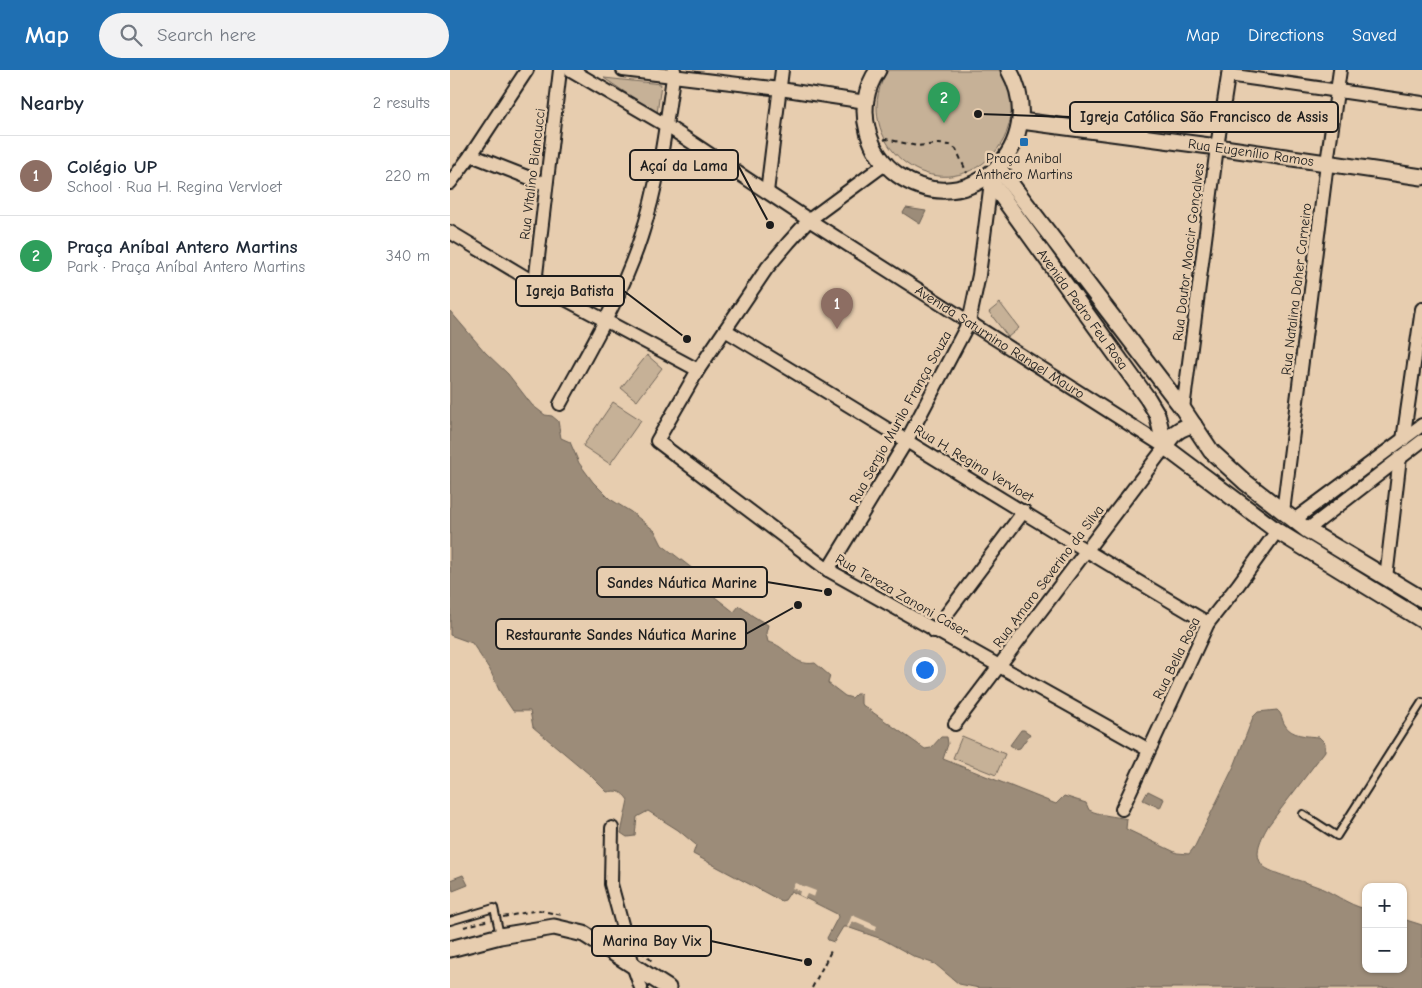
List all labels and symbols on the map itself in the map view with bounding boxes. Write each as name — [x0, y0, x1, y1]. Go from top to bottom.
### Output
pin: 2 — [928, 82, 960, 123]
callout: Igreja Católica São Francisco de Assis — [1070, 102, 1338, 132]
street label: Rua Vitalino Biancucci — [516, 107, 549, 241]
text: Igreja Católica São Francisco de Assis — [1080, 108, 1328, 126]
street label: Rua Eugenílio Ramos — [1187, 135, 1315, 170]
marker: Praça Anibal Anthero Martins — [1018, 136, 1030, 148]
callout: Açaí da Lama — [630, 150, 738, 180]
place label: Praça Anibal Anthero Martins — [975, 150, 1073, 183]
text: Açaí da Lama — [640, 157, 728, 175]
street label: Rua Doutor Moacir Gonçalves — [1169, 162, 1208, 342]
street label: Rua Natalina Daher Carneiro — [1277, 202, 1315, 376]
street label: Avenida Pedro Feu Rosa — [1033, 246, 1132, 373]
callout: Igreja Batista — [516, 276, 624, 306]
text: Igreja Batista — [526, 282, 614, 300]
street label: Avenida Saturnino Rangel Mauro — [912, 282, 1088, 403]
pin: 1 — [821, 288, 853, 329]
street label: Rua Sergio Murilo França Souza — [846, 328, 955, 507]
street label: Rua H. Regina Vervloet — [911, 421, 1037, 506]
street label: Rua Amaro Severino da Silva — [989, 502, 1107, 651]
street label: Rua Tereza Zanoni Caser — [832, 550, 972, 641]
callout: Sandes Náutica Marine — [597, 567, 767, 597]
text: Sandes Náutica Marine — [607, 574, 757, 592]
street label: Rua Bella Rosa — [1149, 614, 1204, 702]
callout: Restaurante Sandes Náutica Marine — [496, 619, 746, 649]
text: Restaurante Sandes Náutica Marine — [506, 626, 736, 644]
your location — [912, 657, 938, 683]
callout: Marina Bay Vix — [592, 926, 711, 956]
text: Marina Bay Vix — [603, 932, 702, 950]

